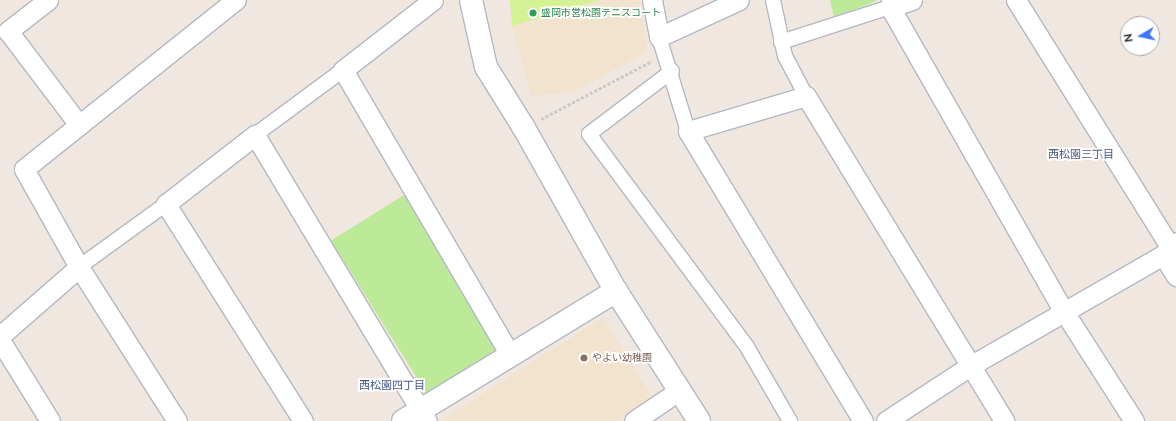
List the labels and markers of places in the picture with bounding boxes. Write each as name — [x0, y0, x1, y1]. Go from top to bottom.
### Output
place label: 盛岡市営松園テニスコート — [541, 7, 661, 19]
marker: 盛岡市営松園テニスコート — [528, 8, 538, 18]
place label: やよい幼稚園 — [592, 352, 652, 364]
marker: やよい幼稚園 — [579, 353, 589, 363]

